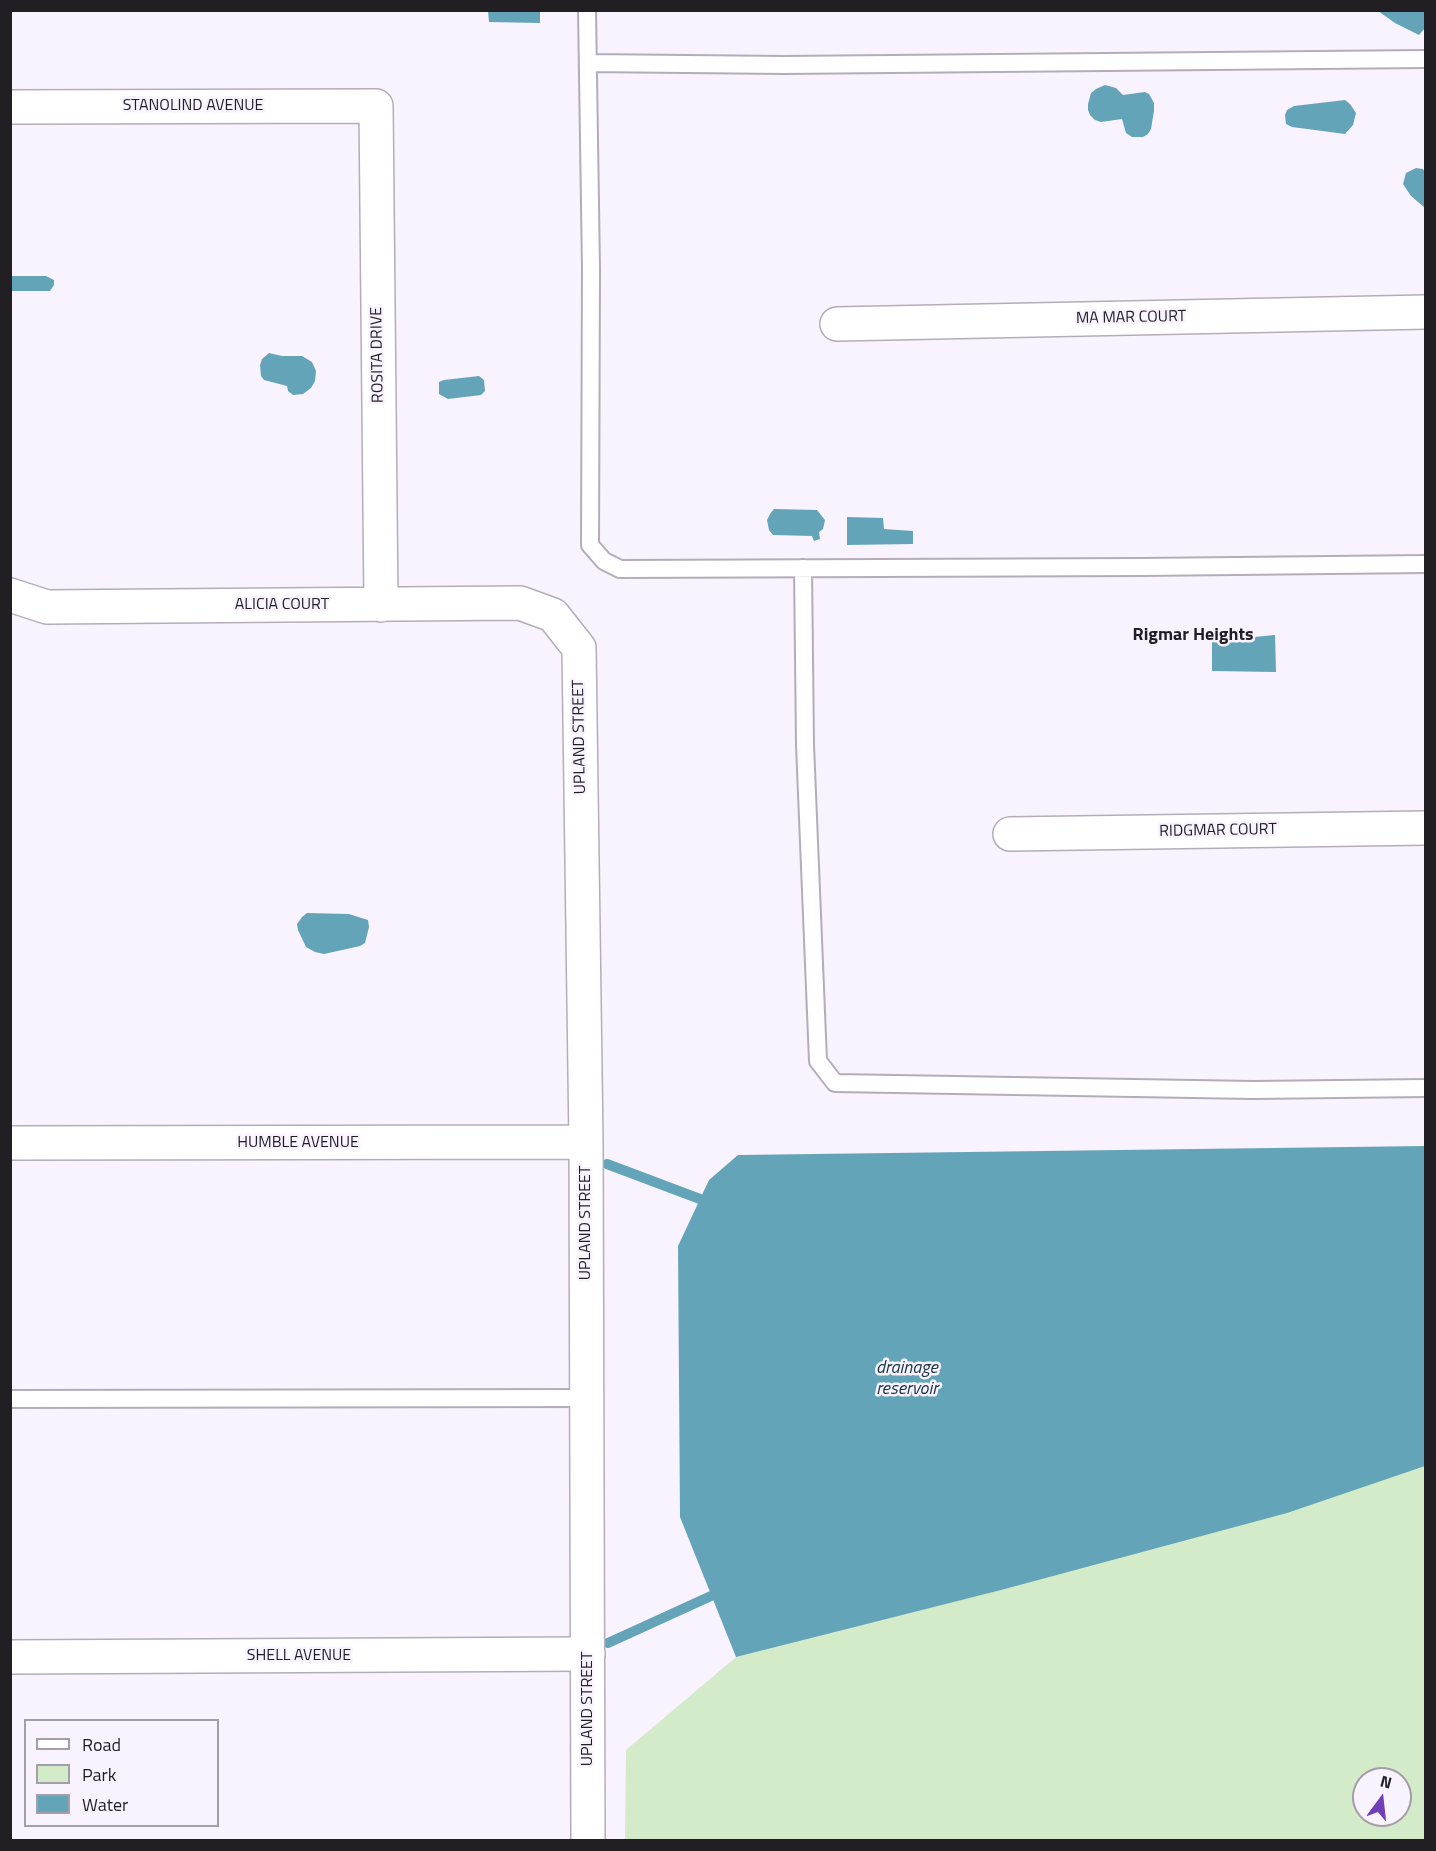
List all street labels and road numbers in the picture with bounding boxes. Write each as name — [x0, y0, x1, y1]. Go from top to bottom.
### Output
street label: STANOLIND AVENUE — [123, 96, 263, 116]
street label: ROSITA DRIVE — [368, 307, 388, 403]
street label: MA MAR COURT — [1076, 307, 1186, 329]
street label: ALICIA COURT — [235, 595, 329, 615]
street label: UPLAND STREET — [569, 679, 591, 795]
street label: RIDGMAR COURT — [1159, 820, 1277, 842]
street label: HUMBLE AVENUE — [237, 1133, 359, 1153]
street label: UPLAND STREET — [576, 1166, 596, 1280]
street label: SHELL AVENUE — [247, 1646, 351, 1666]
street label: UPLAND STREET — [578, 1652, 598, 1766]

